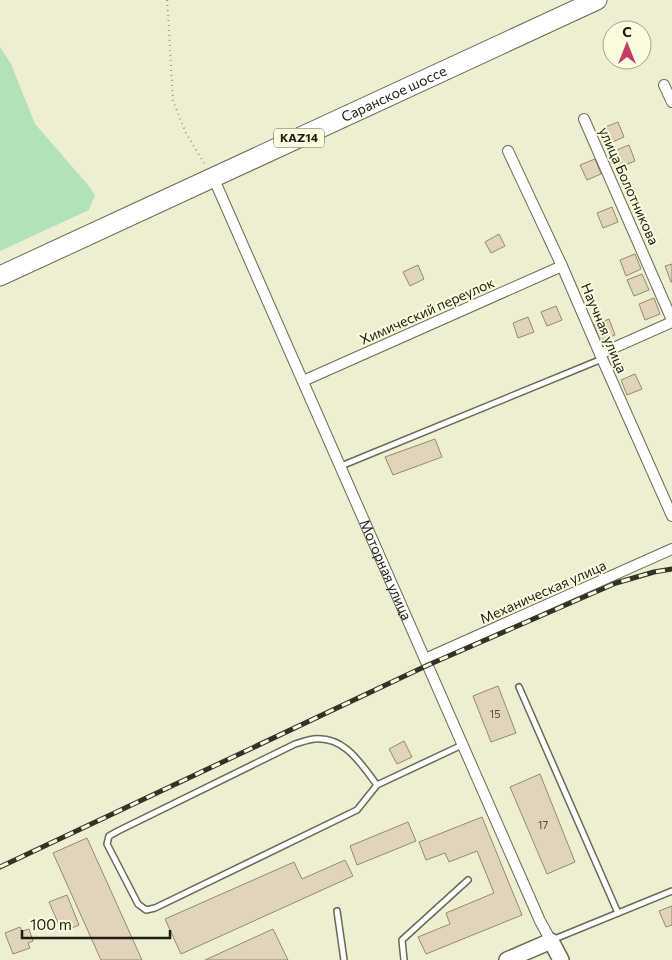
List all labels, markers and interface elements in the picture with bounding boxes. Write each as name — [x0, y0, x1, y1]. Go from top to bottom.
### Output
north arrow — [602, 20, 652, 70]
text: С — [622, 23, 632, 40]
street label: Саранское шоссе — [338, 62, 449, 125]
street label: улица Болотникова — [596, 124, 663, 247]
road number: KAZ14 — [274, 128, 324, 148]
street label: Химический переулок — [357, 273, 497, 348]
street label: Научная улица — [578, 280, 631, 375]
street label: Моторная улица — [356, 517, 416, 623]
street label: Механическая улица — [477, 556, 609, 627]
house number: 15 — [489, 707, 501, 720]
house number: 17 — [538, 818, 548, 831]
scale bar — [22, 908, 170, 940]
text: 100 m — [30, 915, 72, 933]

